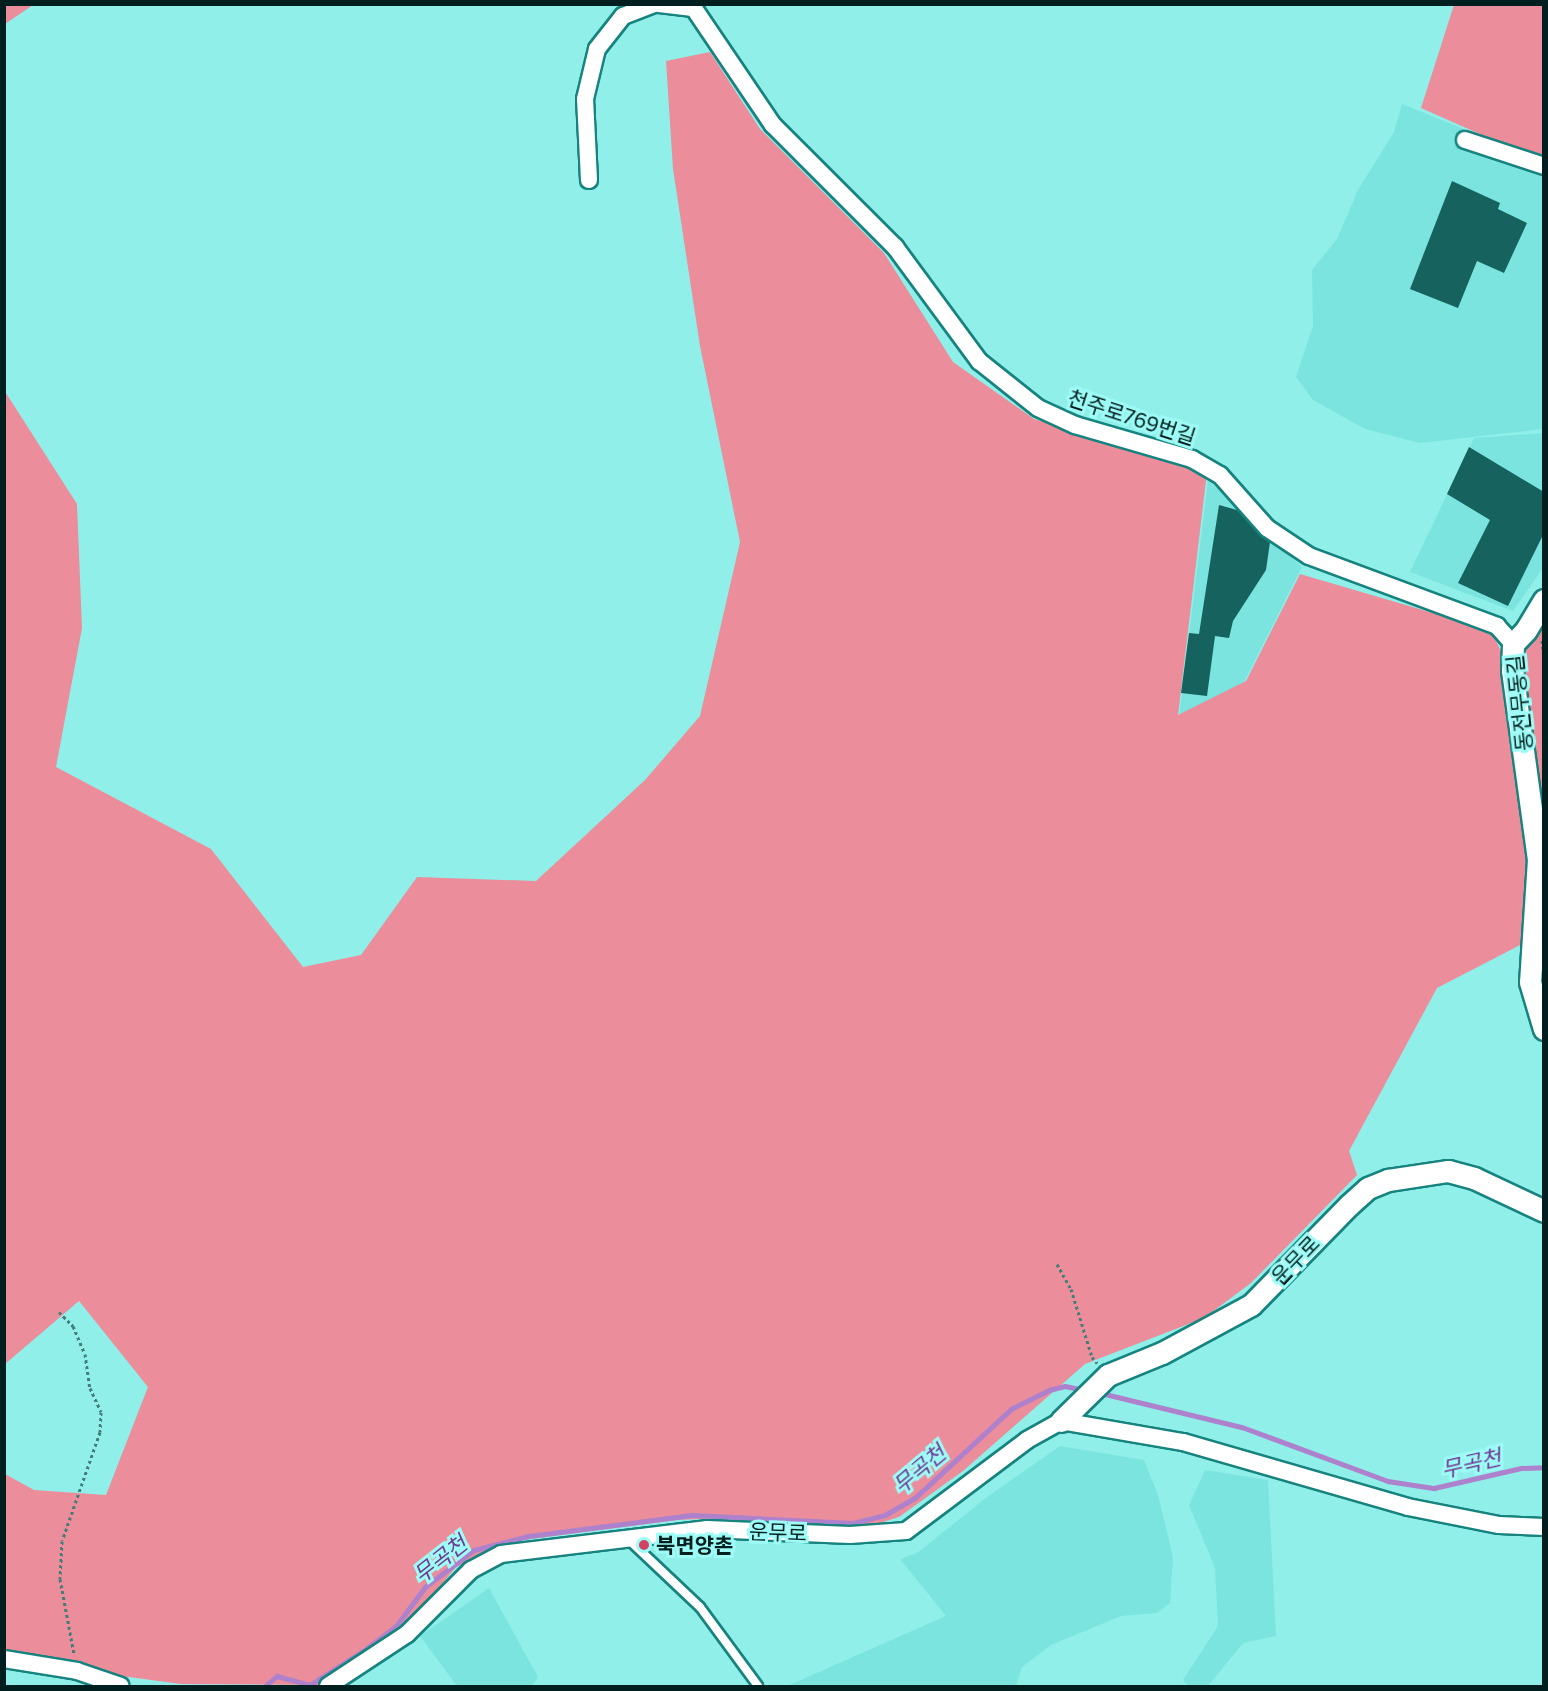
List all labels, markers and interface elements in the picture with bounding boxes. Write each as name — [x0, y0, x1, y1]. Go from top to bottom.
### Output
street label: 천주로769번길 — [1065, 384, 1199, 450]
street label: 동전무동길 — [1501, 654, 1537, 752]
street label: 운무로 — [1266, 1230, 1324, 1290]
water label: 무곡천 — [887, 1439, 951, 1499]
water label: 무곡천 — [1438, 1443, 1504, 1483]
street label: 운무로 — [749, 1518, 807, 1546]
water label: 무곡천 — [408, 1530, 472, 1588]
place label: 북면양촌 — [656, 1532, 733, 1558]
marker: 북면양촌 — [637, 1538, 651, 1552]

